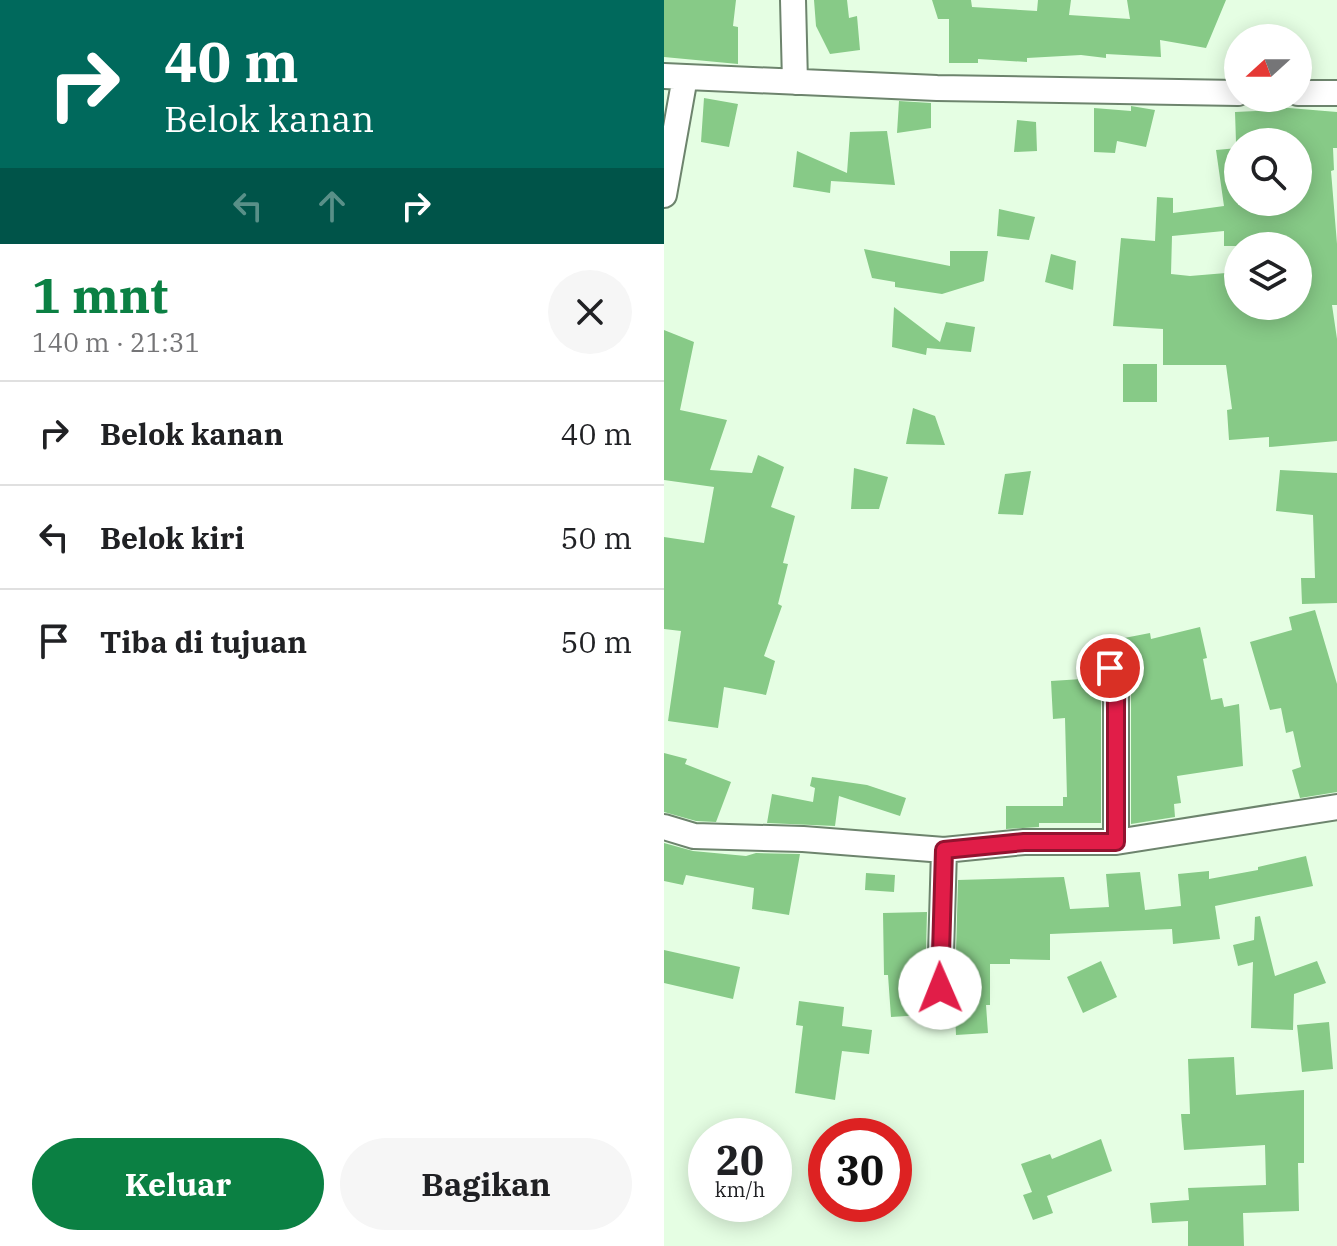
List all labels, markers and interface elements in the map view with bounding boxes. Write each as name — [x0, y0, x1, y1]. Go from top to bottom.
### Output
north arrow — [1224, 24, 1312, 112]
map controls — [1224, 24, 1312, 320]
text: 40 m — [164, 25, 299, 97]
icon: right — [32, 32, 136, 136]
text: Belok kanan — [164, 95, 374, 142]
button: search — [1224, 128, 1312, 216]
icon: left — [226, 184, 270, 228]
icon: ahead — [310, 184, 354, 228]
icon: right — [394, 184, 438, 228]
button: layers — [1224, 232, 1312, 320]
text: 1 mnt — [32, 264, 168, 326]
button: close — [548, 270, 632, 354]
text: 140 m · 21:31 — [32, 325, 200, 359]
icon: right — [32, 411, 76, 455]
text: Belok kanan — [100, 414, 284, 453]
text: 40 m — [560, 414, 632, 453]
icon: left — [32, 515, 76, 559]
text: Belok kiri — [100, 518, 245, 557]
text: 50 m — [560, 518, 632, 557]
icon: arrive — [32, 619, 76, 663]
text: Tiba di tujuan — [100, 622, 307, 661]
text: 50 m — [560, 622, 632, 661]
pin — [1076, 634, 1144, 702]
icon: arrive — [1088, 646, 1132, 690]
position arrow — [898, 946, 982, 1030]
speed limit sign: 30 — [808, 1118, 912, 1222]
text: 20 — [716, 1134, 764, 1186]
button: Keluar — [32, 1138, 324, 1230]
button: Bagikan — [340, 1138, 632, 1230]
text: km/h — [715, 1176, 765, 1203]

